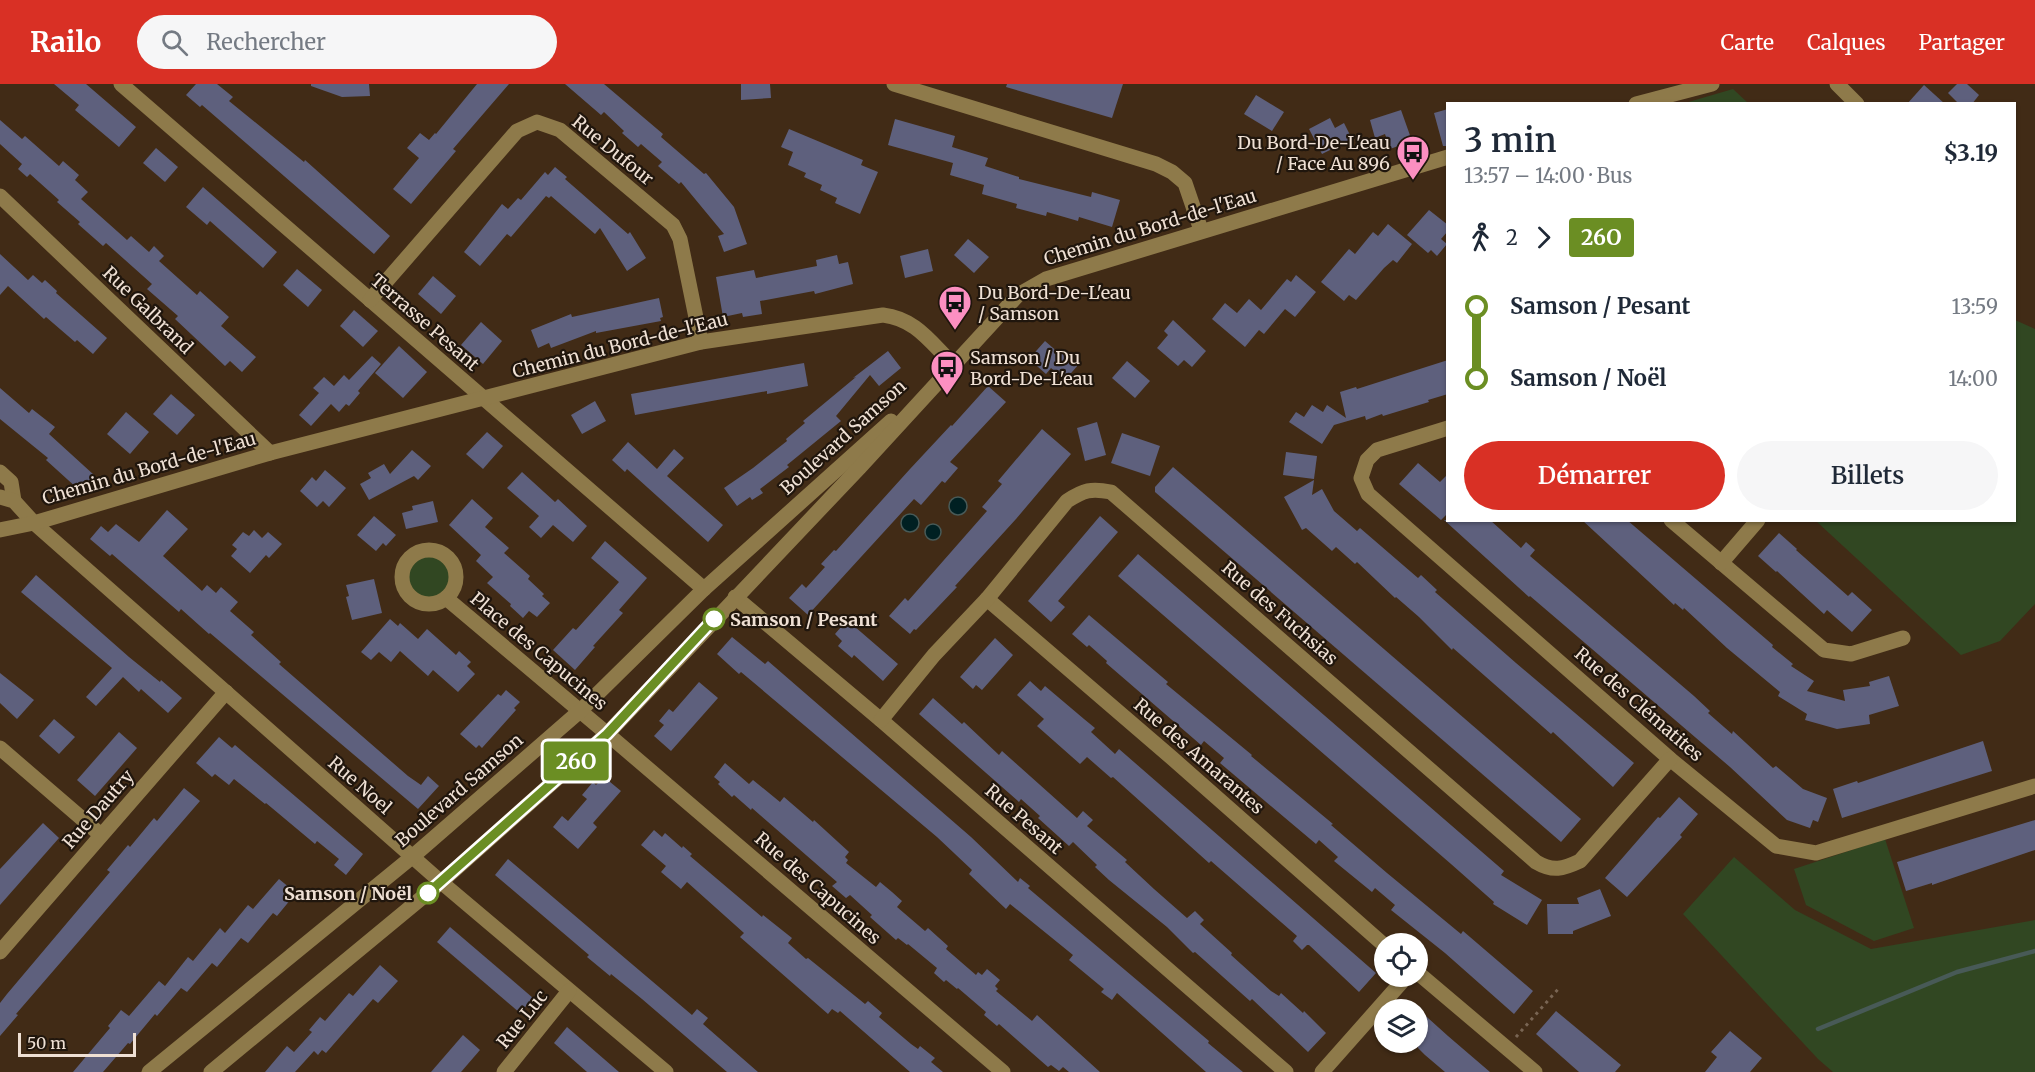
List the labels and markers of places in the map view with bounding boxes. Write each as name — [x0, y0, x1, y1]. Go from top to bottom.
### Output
place label: Du Bord-De-L'eau / Face Au 896 — [1237, 131, 1390, 175]
bus stop icon: Du Bord-De-L'eau / Face Au 896 — [1395, 134, 1431, 181]
place label: Du Bord-De-L'eau / Samson — [978, 281, 1131, 325]
bus stop icon: Du Bord-De-L'eau / Samson — [937, 284, 973, 331]
place label: Samson / Du Bord-De-L'eau — [970, 346, 1093, 390]
bus stop icon: Samson / Du Bord-De-L'eau — [929, 349, 965, 396]
marker: Samson / Pesant — [703, 608, 725, 630]
place label: Samson / Pesant — [730, 608, 878, 631]
place label: Samson / Noël — [284, 882, 412, 905]
marker: Samson / Noël — [417, 882, 439, 904]

